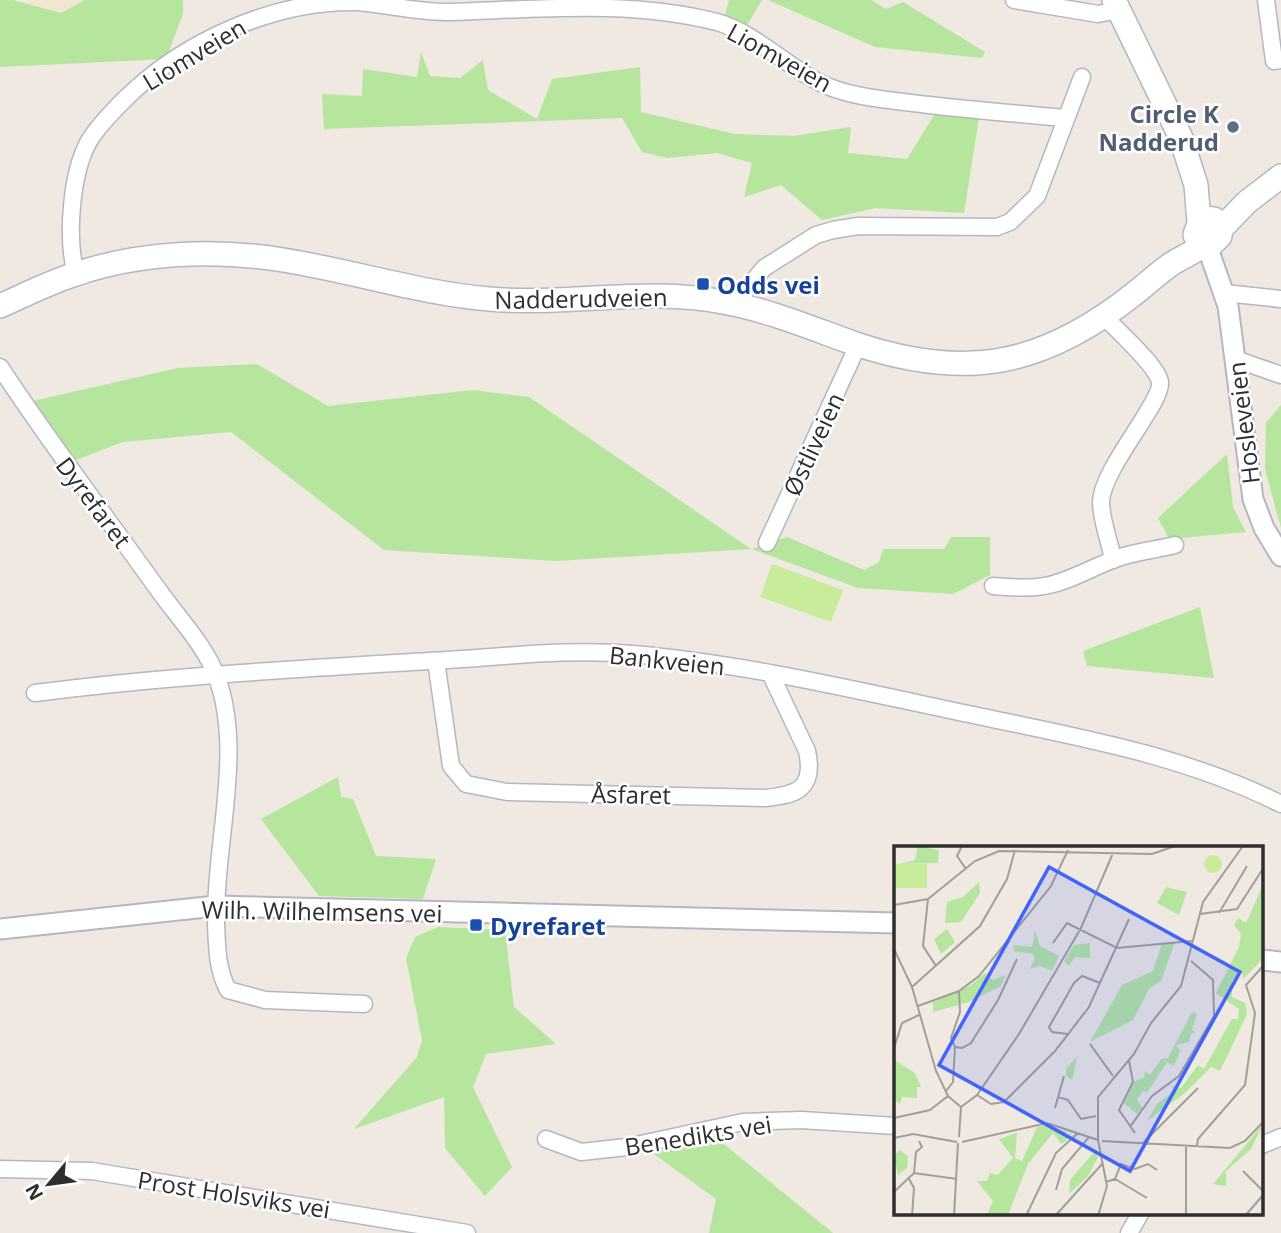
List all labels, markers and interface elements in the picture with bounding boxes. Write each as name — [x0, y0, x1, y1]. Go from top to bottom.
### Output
street label: Liomveien — [136, 10, 252, 98]
street label: Liomveien — [722, 15, 838, 99]
place label: Circle K Nadderud — [1099, 97, 1219, 158]
marker: Circle K Nadderud — [1225, 119, 1241, 135]
place label: Odds vei — [717, 268, 820, 301]
marker: Odds vei — [695, 276, 711, 292]
street label: Nadderudveien — [494, 280, 668, 316]
street label: Hosleveien — [1219, 360, 1267, 486]
street label: Østliveien — [775, 387, 851, 501]
street label: Dyrefaret — [49, 450, 139, 554]
street label: Bankveien — [608, 638, 726, 682]
street label: Åsfaret — [591, 777, 671, 811]
inset map — [894, 846, 1264, 1216]
street label: Wilh. Wilhelmsens vei — [201, 892, 443, 930]
place label: Dyrefaret — [490, 909, 606, 942]
marker: Dyrefaret — [468, 917, 484, 933]
street label: Benedikts vei — [622, 1107, 774, 1163]
north arrow — [14, 1149, 84, 1219]
street label: Prost Holsviks vei — [135, 1162, 333, 1226]
text: N — [19, 1179, 49, 1205]

